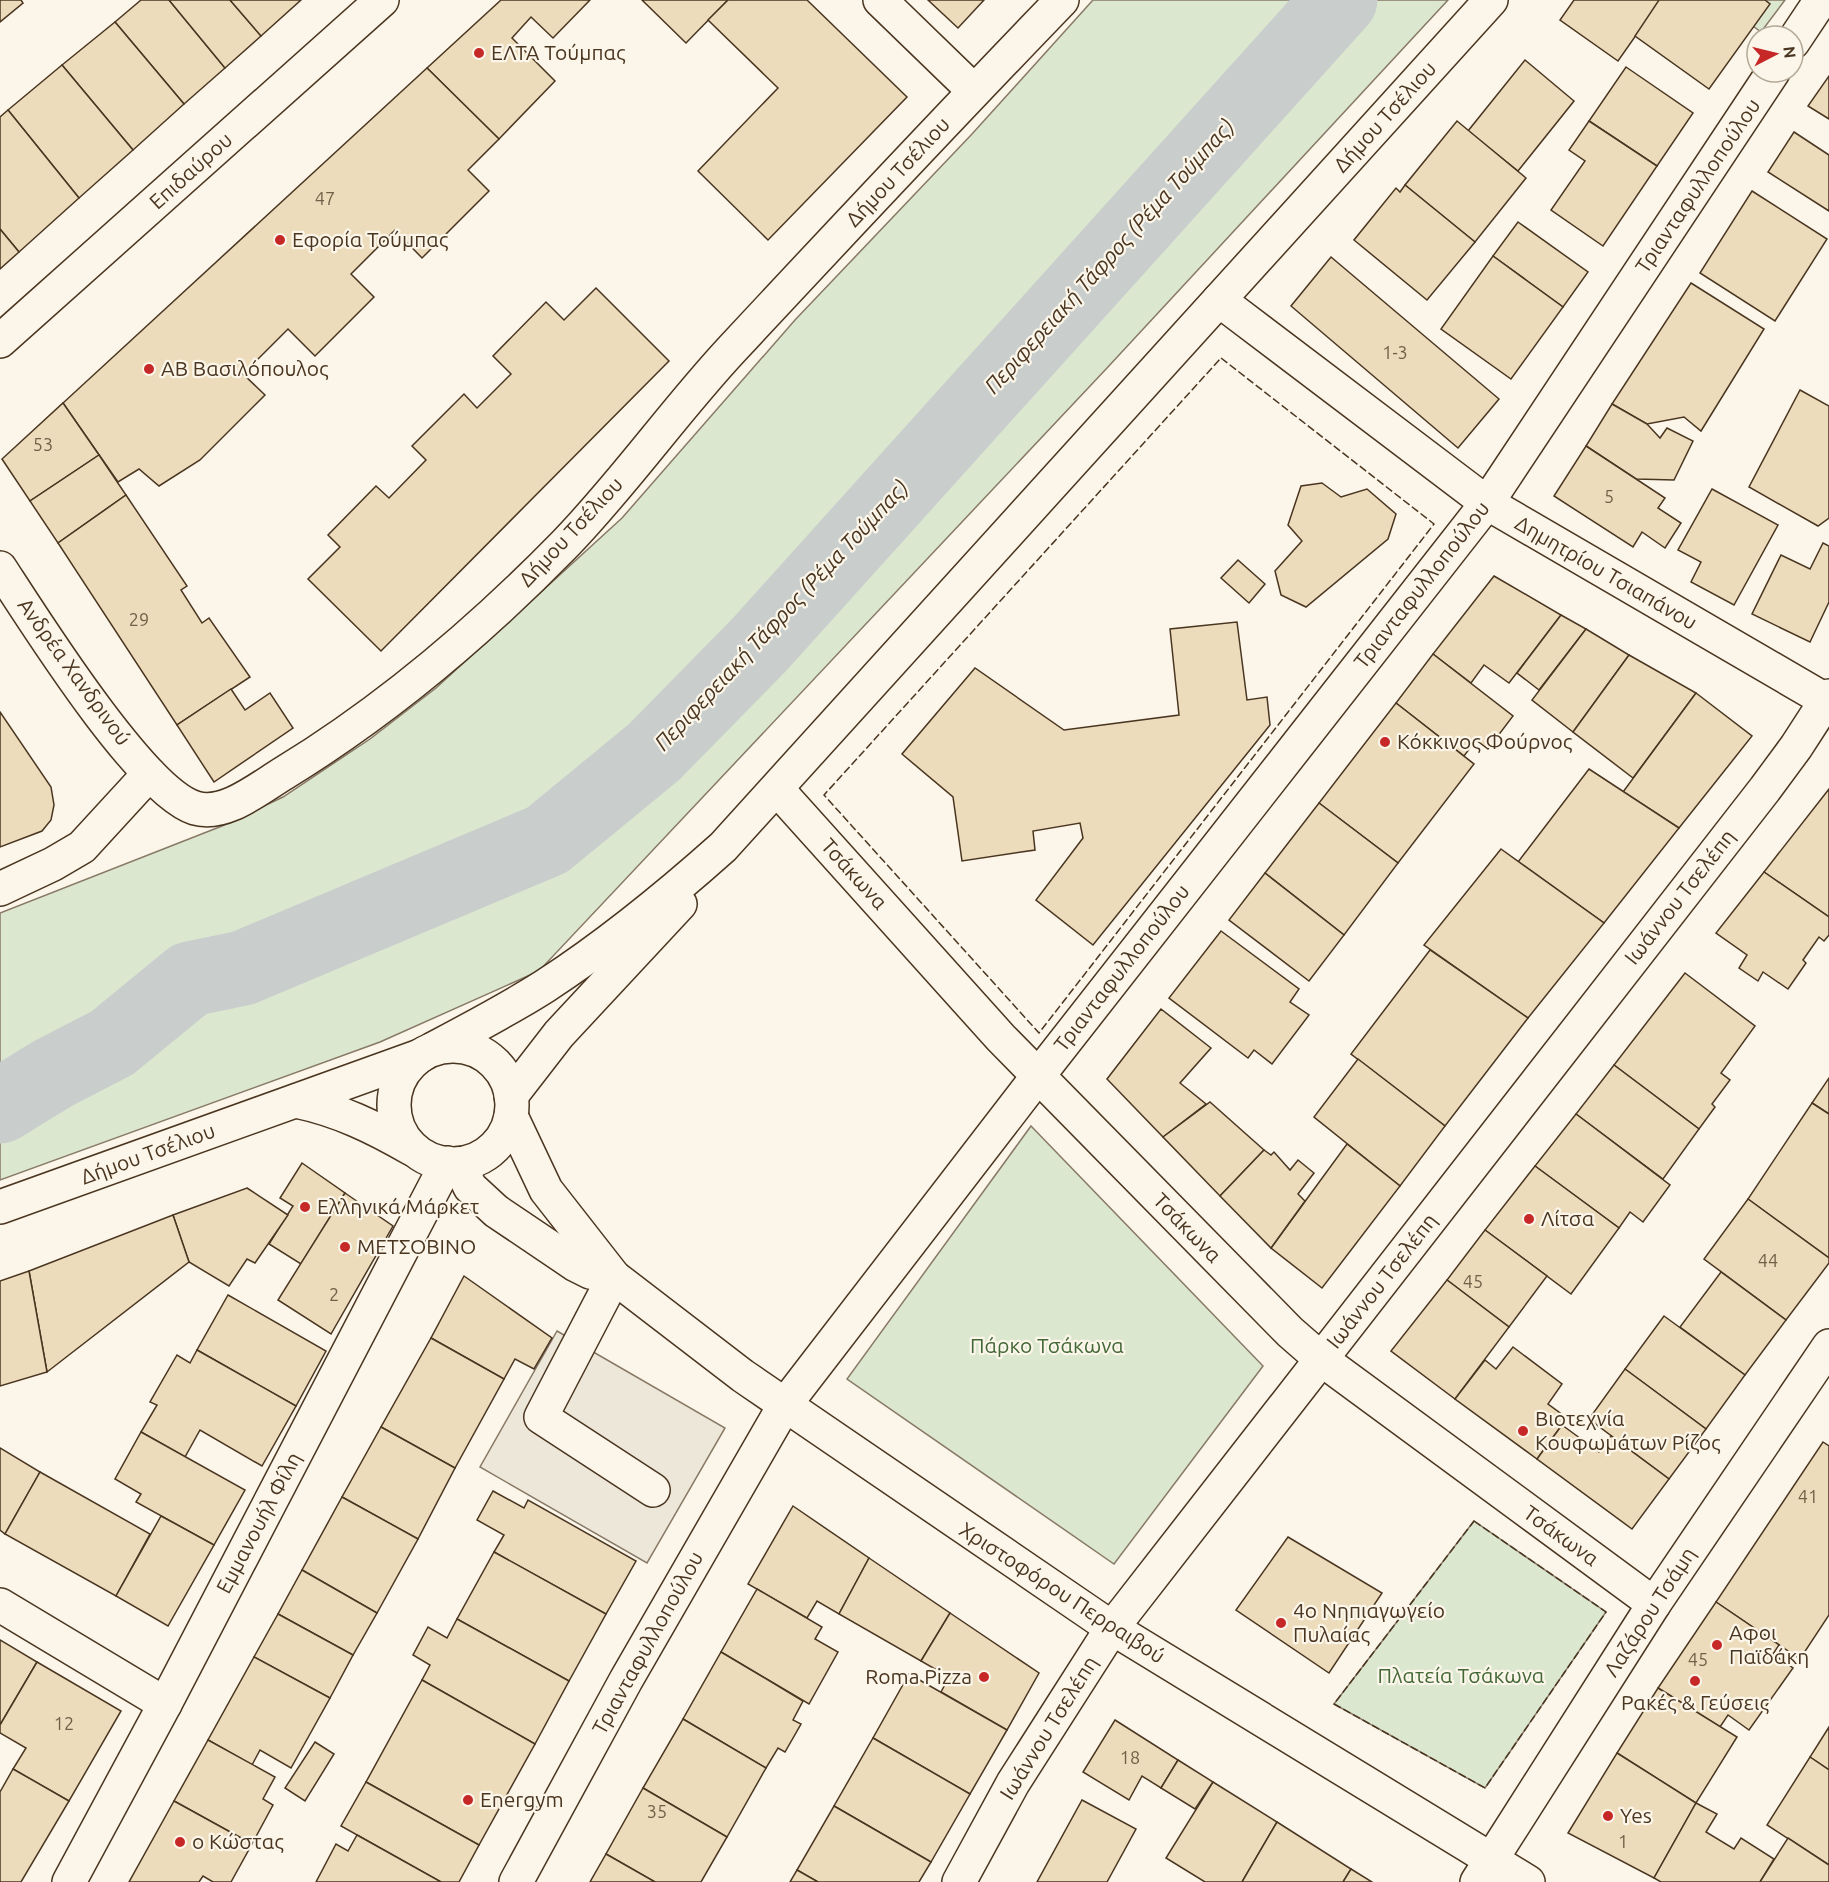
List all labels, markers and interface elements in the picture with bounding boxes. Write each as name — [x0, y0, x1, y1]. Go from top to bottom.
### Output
north arrow — [1745, 24, 1805, 84]
place label: ΕΛΤΑ Τούμπας — [491, 40, 626, 64]
text: N — [1780, 45, 1800, 59]
marker: ΕΛΤΑ Τούμπας — [472, 46, 486, 60]
street label: Δήμου Τσέλιου — [1328, 56, 1440, 177]
street label: Τριανταφυλλοπούλου — [1630, 94, 1765, 277]
street label: Δήμου Τσέλιου — [840, 112, 954, 231]
water label: Περιφερειακή Τάφρος (Ρέμα Τούμπας) — [979, 113, 1239, 399]
street label: Επιδαύρου — [144, 127, 237, 214]
house number: 47 — [315, 188, 335, 208]
place label: Εφορία Τούμπας — [292, 227, 449, 251]
marker: Εφορία Τούμπας — [273, 233, 287, 247]
house number: 1-3 — [1382, 342, 1408, 362]
place label: ΑΒ Βασιλόπουλος — [161, 356, 329, 380]
marker: ΑΒ Βασιλόπουλος — [142, 362, 156, 376]
house number: 53 — [33, 434, 53, 454]
street label: Δήμου Τσέλιου — [513, 472, 627, 591]
water label: Περιφερειακή Τάφρος (Ρέμα Τούμπας) — [649, 474, 913, 756]
house number: 5 — [1604, 486, 1614, 506]
street label: Τριανταφυλλοπούλου — [1349, 496, 1494, 673]
street label: Δημητρίου Τσιαπάνου — [1511, 510, 1702, 634]
street label: Ανδρέα Χανδρινού — [13, 593, 136, 750]
house number: 29 — [129, 609, 149, 629]
place label: Κόκκινος Φούρνος — [1397, 729, 1573, 753]
marker: Κόκκινος Φούρνος — [1378, 735, 1392, 749]
street label: Ιωάννου Τσελέπη — [1619, 824, 1739, 969]
street label: Τσάκωνα — [817, 833, 893, 914]
street label: Τριανταφυλλοπούλου — [1049, 879, 1194, 1056]
street label: Δήμου Τσέλιου — [77, 1118, 218, 1188]
street label: Τσάκωνα — [1149, 1188, 1227, 1267]
place label: Ελληνικά Μάρκετ — [317, 1194, 479, 1218]
marker: Ελληνικά Μάρκετ — [298, 1200, 312, 1214]
place label: Λίτσα — [1541, 1206, 1595, 1230]
street label: Ιωάννου Τσελέπη — [1321, 1208, 1441, 1353]
marker: Λίτσα — [1522, 1212, 1536, 1226]
place label: ΜΕΤΣΟΒΙΝΟ — [357, 1234, 476, 1258]
marker: ΜΕΤΣΟΒΙΝΟ — [338, 1240, 352, 1254]
house number: 44 — [1758, 1250, 1778, 1270]
house number: 45 — [1463, 1271, 1483, 1291]
house number: 2 — [329, 1284, 339, 1304]
park label: Πάρκο Τσάκωνα — [970, 1333, 1124, 1357]
place label: Βιοτεχνία Κουφωμάτων Ρίζος — [1535, 1406, 1721, 1454]
marker: Βιοτεχνία Κουφωμάτων Ρίζος — [1516, 1424, 1530, 1438]
street label: Εμμανουήλ Φίλη — [211, 1448, 305, 1597]
house number: 41 — [1798, 1486, 1818, 1506]
street label: Τσάκωνα — [1519, 1500, 1604, 1571]
street label: Χριστοφόρου Περραιβού — [955, 1517, 1170, 1668]
street label: Λαζάρου Τσάμη — [1598, 1542, 1700, 1681]
street label: Τριανταφυλλοπούλου — [587, 1547, 707, 1738]
place label: 4ο Νηπιαγωγείο Πυλαίας — [1293, 1598, 1445, 1646]
marker: 4ο Νηπιαγωγείο Πυλαίας — [1274, 1616, 1288, 1630]
place label: Αφοι Παϊδάκη — [1729, 1620, 1809, 1668]
marker: Αφοι Παϊδάκη — [1710, 1638, 1724, 1652]
house number: 45 — [1688, 1649, 1708, 1669]
street label: Ιωάννου Τσελέπη — [994, 1651, 1102, 1804]
park label: Πλατεία Τσάκωνα — [1378, 1663, 1545, 1687]
place label: Roma Pizza — [865, 1664, 972, 1688]
marker: Roma Pizza — [977, 1670, 991, 1684]
marker: Ρακές & Γεύσεις — [1688, 1674, 1702, 1688]
place label: Ρακές & Γεύσεις — [1621, 1690, 1770, 1714]
house number: 12 — [54, 1713, 74, 1733]
house number: 18 — [1120, 1747, 1140, 1767]
place label: Energym — [480, 1787, 564, 1811]
marker: Energym — [461, 1793, 475, 1807]
house number: 35 — [647, 1801, 667, 1821]
place label: Yes — [1620, 1803, 1652, 1827]
marker: Yes — [1601, 1809, 1615, 1823]
place label: ο Κώστας — [192, 1829, 284, 1853]
house number: 1 — [1618, 1831, 1628, 1851]
marker: ο Κώστας — [173, 1835, 187, 1849]

